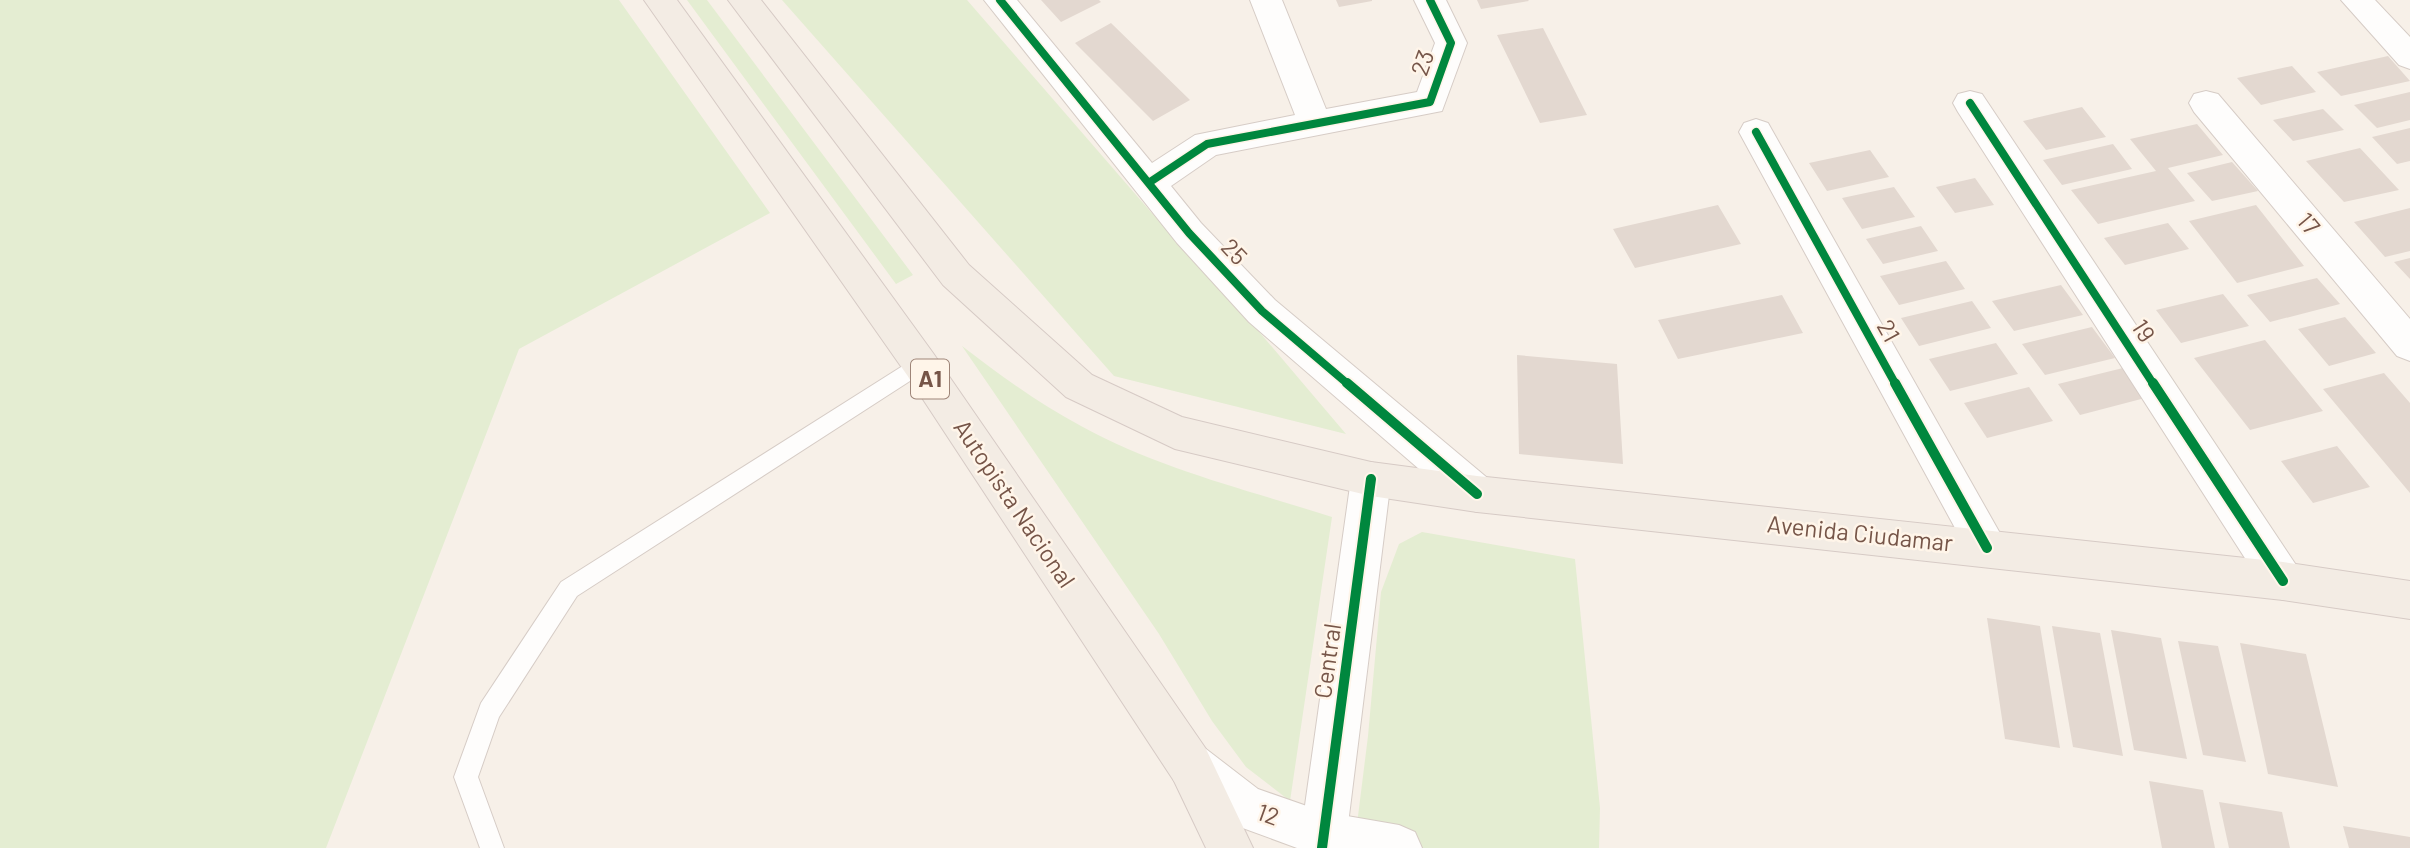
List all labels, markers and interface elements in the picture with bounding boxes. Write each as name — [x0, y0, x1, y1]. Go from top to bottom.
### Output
street label: 23 — [1404, 46, 1440, 79]
street label: 17 — [2292, 206, 2327, 240]
street label: 25 — [1216, 232, 1254, 270]
street label: 21 — [1872, 314, 1907, 346]
street label: 19 — [2126, 314, 2162, 347]
road number: A1 — [911, 360, 949, 398]
street label: Autopista Nacional — [948, 414, 1082, 593]
street label: Avenida Ciudamar — [1766, 508, 1955, 557]
street label: Central — [1307, 621, 1346, 700]
street label: 12 — [1254, 796, 1283, 831]

